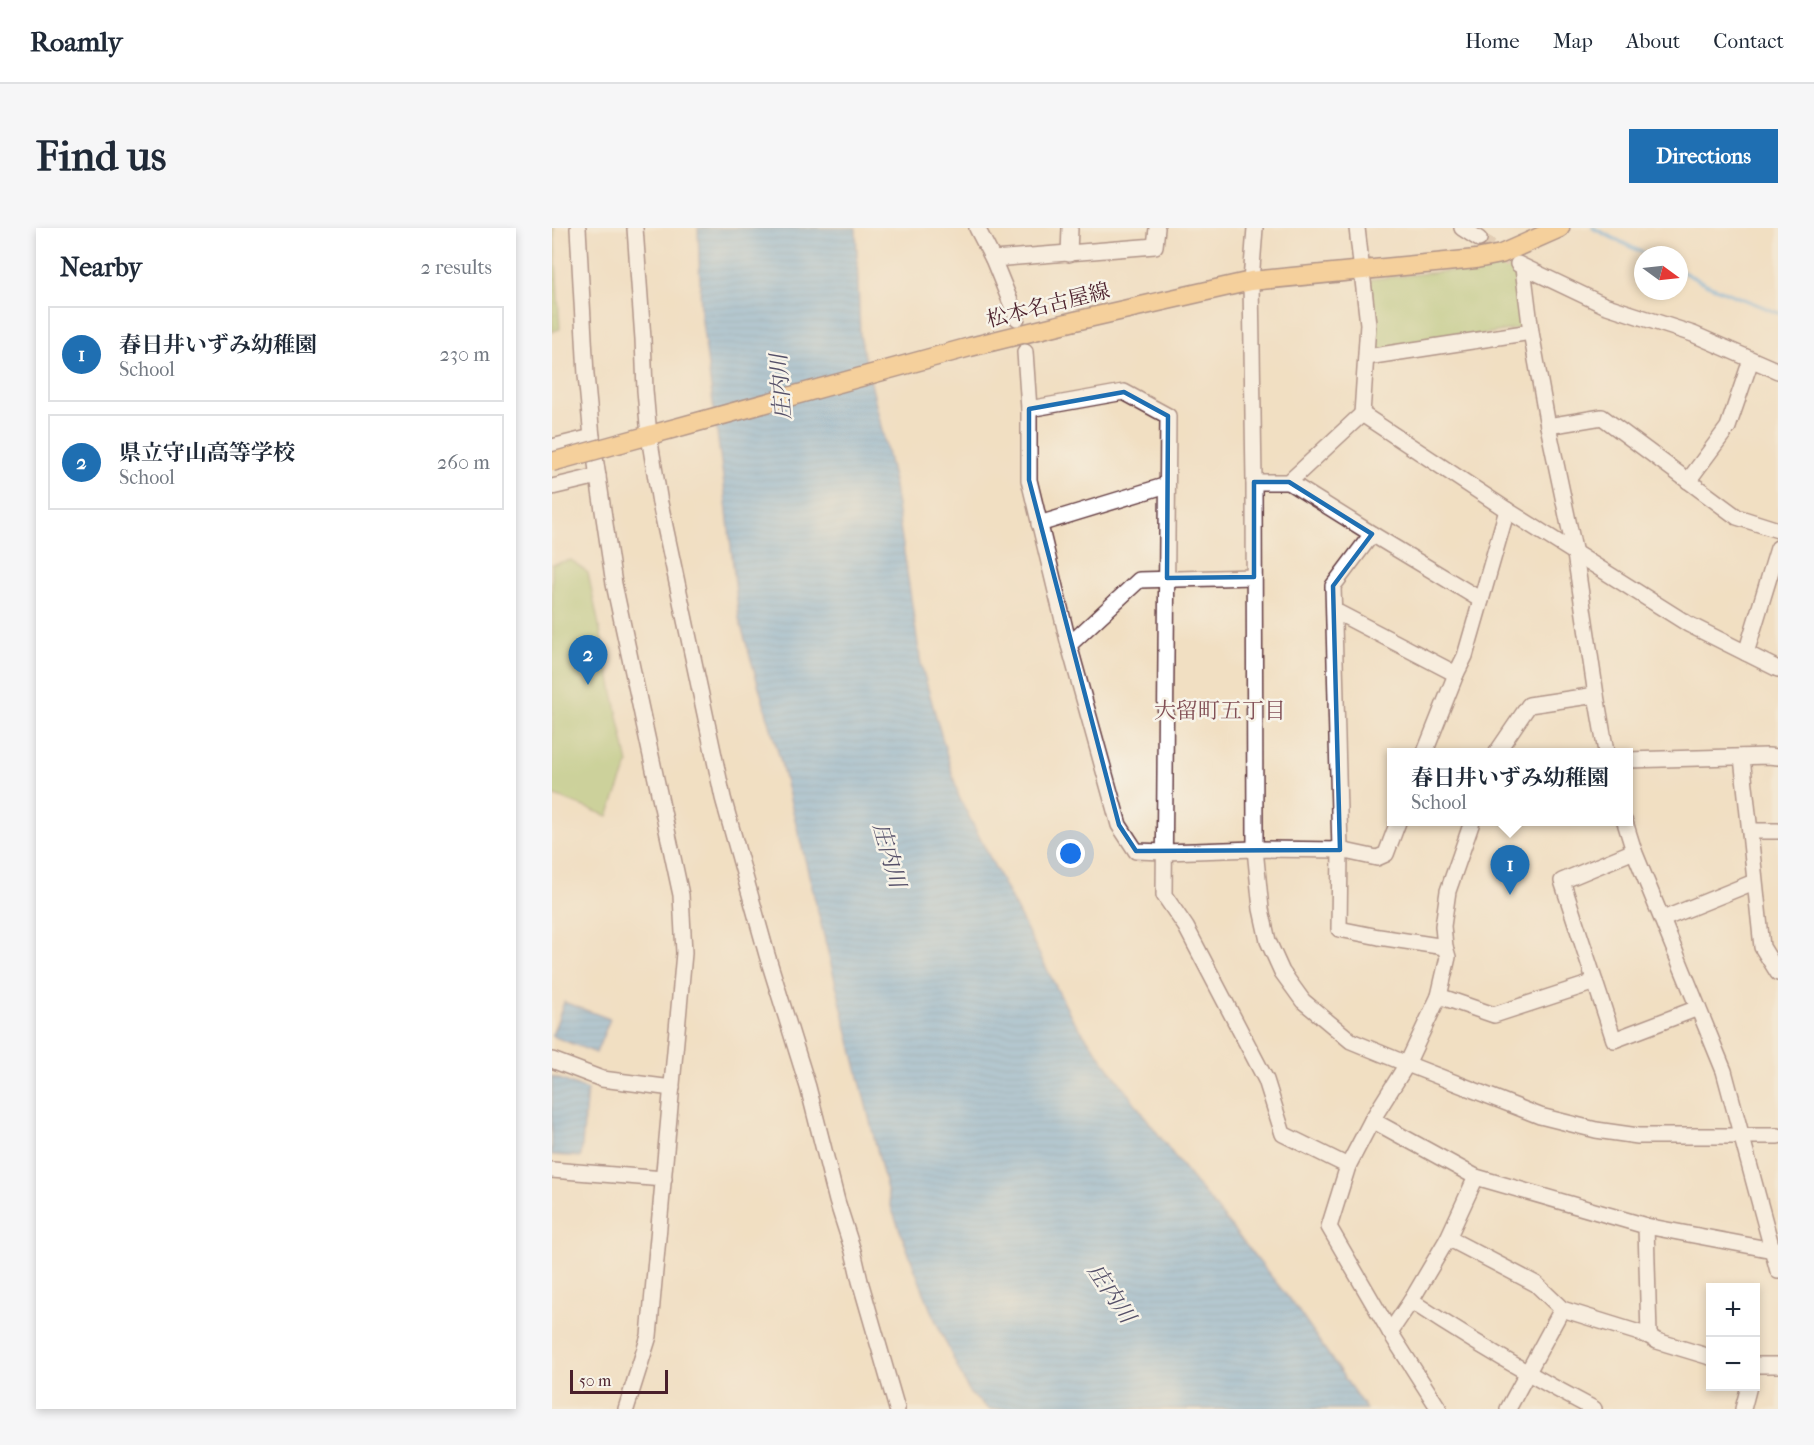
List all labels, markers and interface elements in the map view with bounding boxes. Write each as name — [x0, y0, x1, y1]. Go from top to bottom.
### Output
text: Roamly — [30, 25, 122, 58]
text: Home — [1465, 29, 1520, 53]
text: Map — [1553, 29, 1593, 53]
text: About — [1626, 29, 1680, 53]
text: Contact — [1713, 29, 1784, 53]
button: Directions — [1629, 129, 1778, 183]
text: Find us — [36, 132, 166, 181]
north arrow — [1634, 246, 1688, 300]
text: Nearby — [60, 252, 142, 283]
text: 2 results — [421, 256, 492, 279]
street label: 松本名古屋線 — [984, 278, 1112, 332]
text: 春日井いずみ幼稚園 — [119, 332, 317, 358]
text: 1 — [78, 343, 85, 366]
text: 230 m — [440, 343, 490, 366]
water label: 庄内川 — [766, 351, 796, 421]
text: School — [119, 358, 175, 381]
text: 県立守山高等学校 — [119, 440, 295, 466]
text: 2 — [76, 451, 87, 474]
text: 260 m — [437, 451, 490, 474]
text: School — [119, 466, 175, 489]
pin: 2 — [568, 636, 608, 685]
district label: 大留町五丁目 — [1154, 698, 1286, 724]
popup — [1387, 748, 1633, 826]
text: 春日井いずみ幼稚園 — [1411, 765, 1609, 791]
text: School — [1411, 791, 1467, 814]
water label: 庄内川 — [867, 820, 911, 892]
your location — [1056, 839, 1085, 868]
pin: 1 — [1490, 846, 1530, 895]
water label: 庄内川 — [1082, 1259, 1142, 1330]
map controls — [1706, 1283, 1760, 1391]
button: + — [1706, 1283, 1760, 1337]
button: − — [1706, 1337, 1760, 1391]
scale bar — [570, 1367, 668, 1394]
text: 50 m — [579, 1371, 611, 1390]

